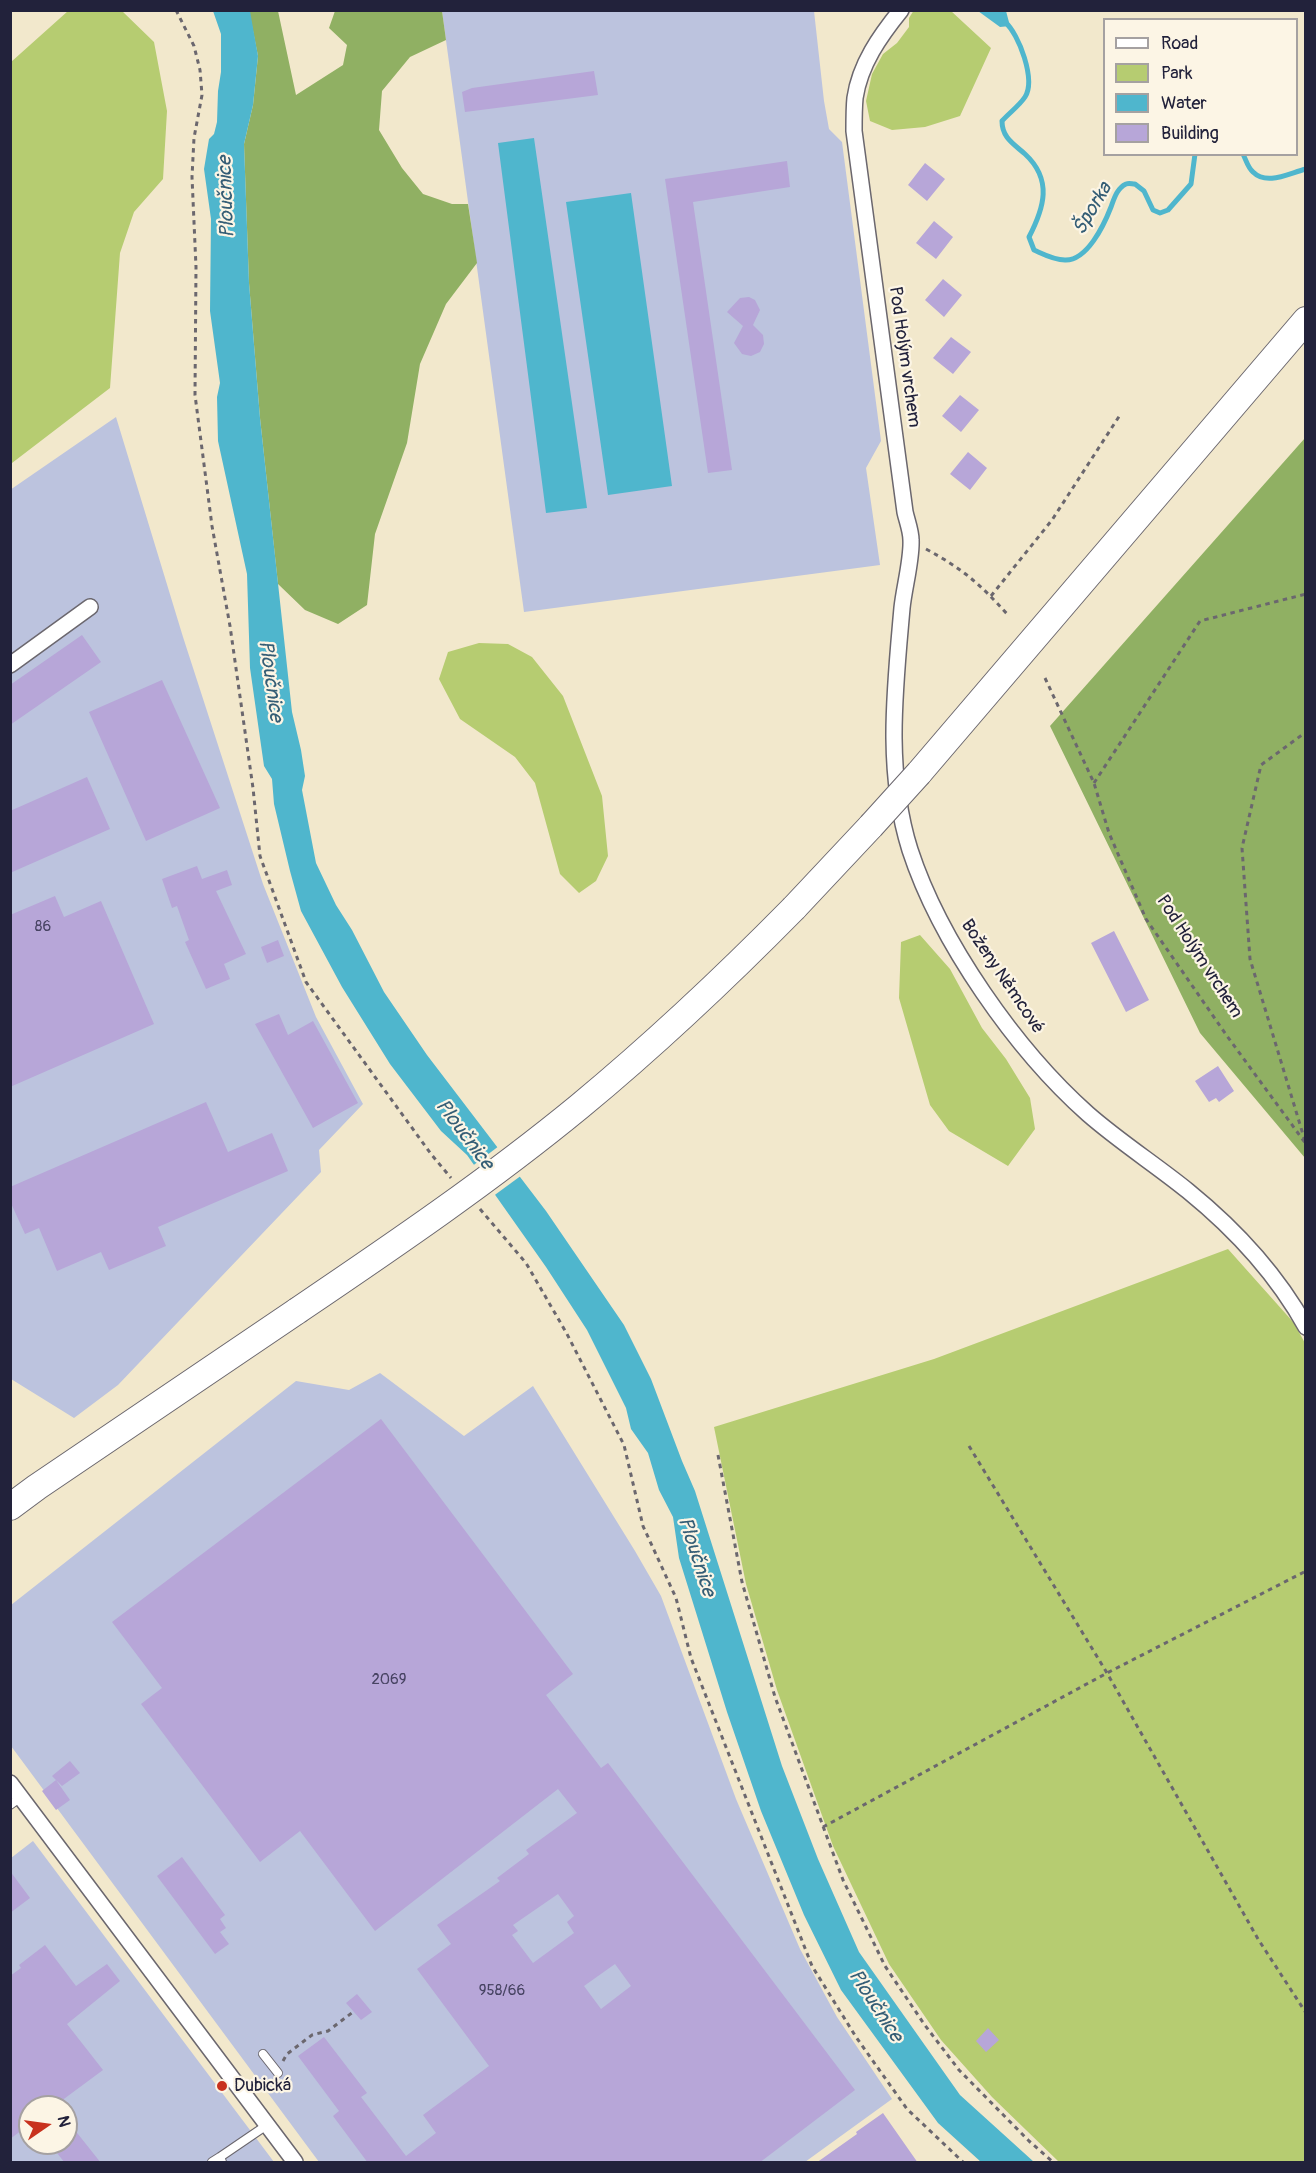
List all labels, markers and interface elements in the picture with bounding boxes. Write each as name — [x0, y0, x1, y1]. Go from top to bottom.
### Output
legend — [1103, 18, 1298, 156]
text: Road — [1161, 32, 1198, 55]
text: Park — [1161, 62, 1193, 85]
text: Water — [1161, 92, 1207, 115]
text: Building — [1161, 122, 1219, 145]
water label: Ploučnice — [214, 156, 240, 238]
water label: Šporka — [1068, 178, 1118, 240]
street label: Pod Holým vrchem — [883, 285, 925, 429]
water label: Ploučnice — [252, 639, 288, 723]
street label: Pod Holým vrchem — [1151, 892, 1247, 1022]
street label: Boženy Němcové — [956, 916, 1048, 1038]
house number: 86 — [35, 918, 51, 936]
water label: Ploučnice — [430, 1095, 498, 1175]
water label: Ploučnice — [672, 1514, 720, 1600]
house number: 2069 — [371, 1671, 407, 1689]
water label: Ploučnice — [843, 1965, 907, 2047]
house number: 958/66 — [479, 1982, 525, 2000]
place label: Dubická — [234, 2075, 291, 2097]
marker: Dubická — [215, 2079, 229, 2093]
north arrow — [18, 2095, 78, 2155]
text: N — [53, 2114, 75, 2129]

